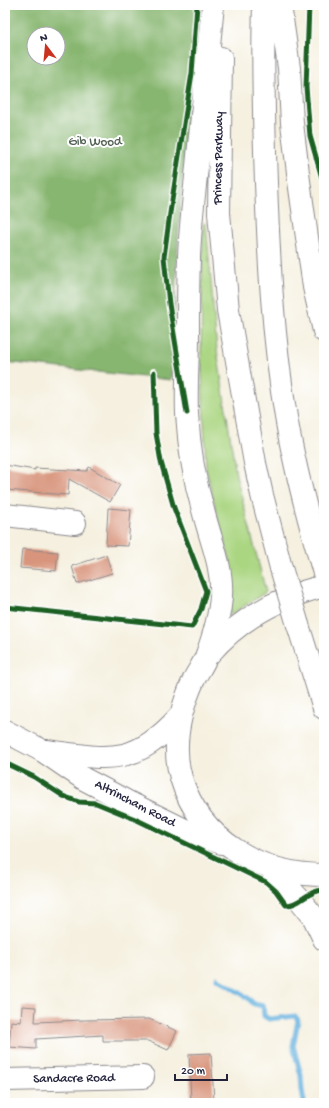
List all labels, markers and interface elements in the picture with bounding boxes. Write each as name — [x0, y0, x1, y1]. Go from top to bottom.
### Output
north arrow — [26, 26, 66, 66]
text: N — [39, 32, 49, 45]
street label: Princess Parkway — [211, 111, 227, 206]
park label: Gib Wood — [68, 135, 123, 150]
street label: Altrincham Road — [92, 777, 179, 831]
scale bar — [175, 1056, 227, 1082]
text: 20 m — [181, 1065, 206, 1079]
street label: Sandacre Road — [33, 1071, 116, 1087]

